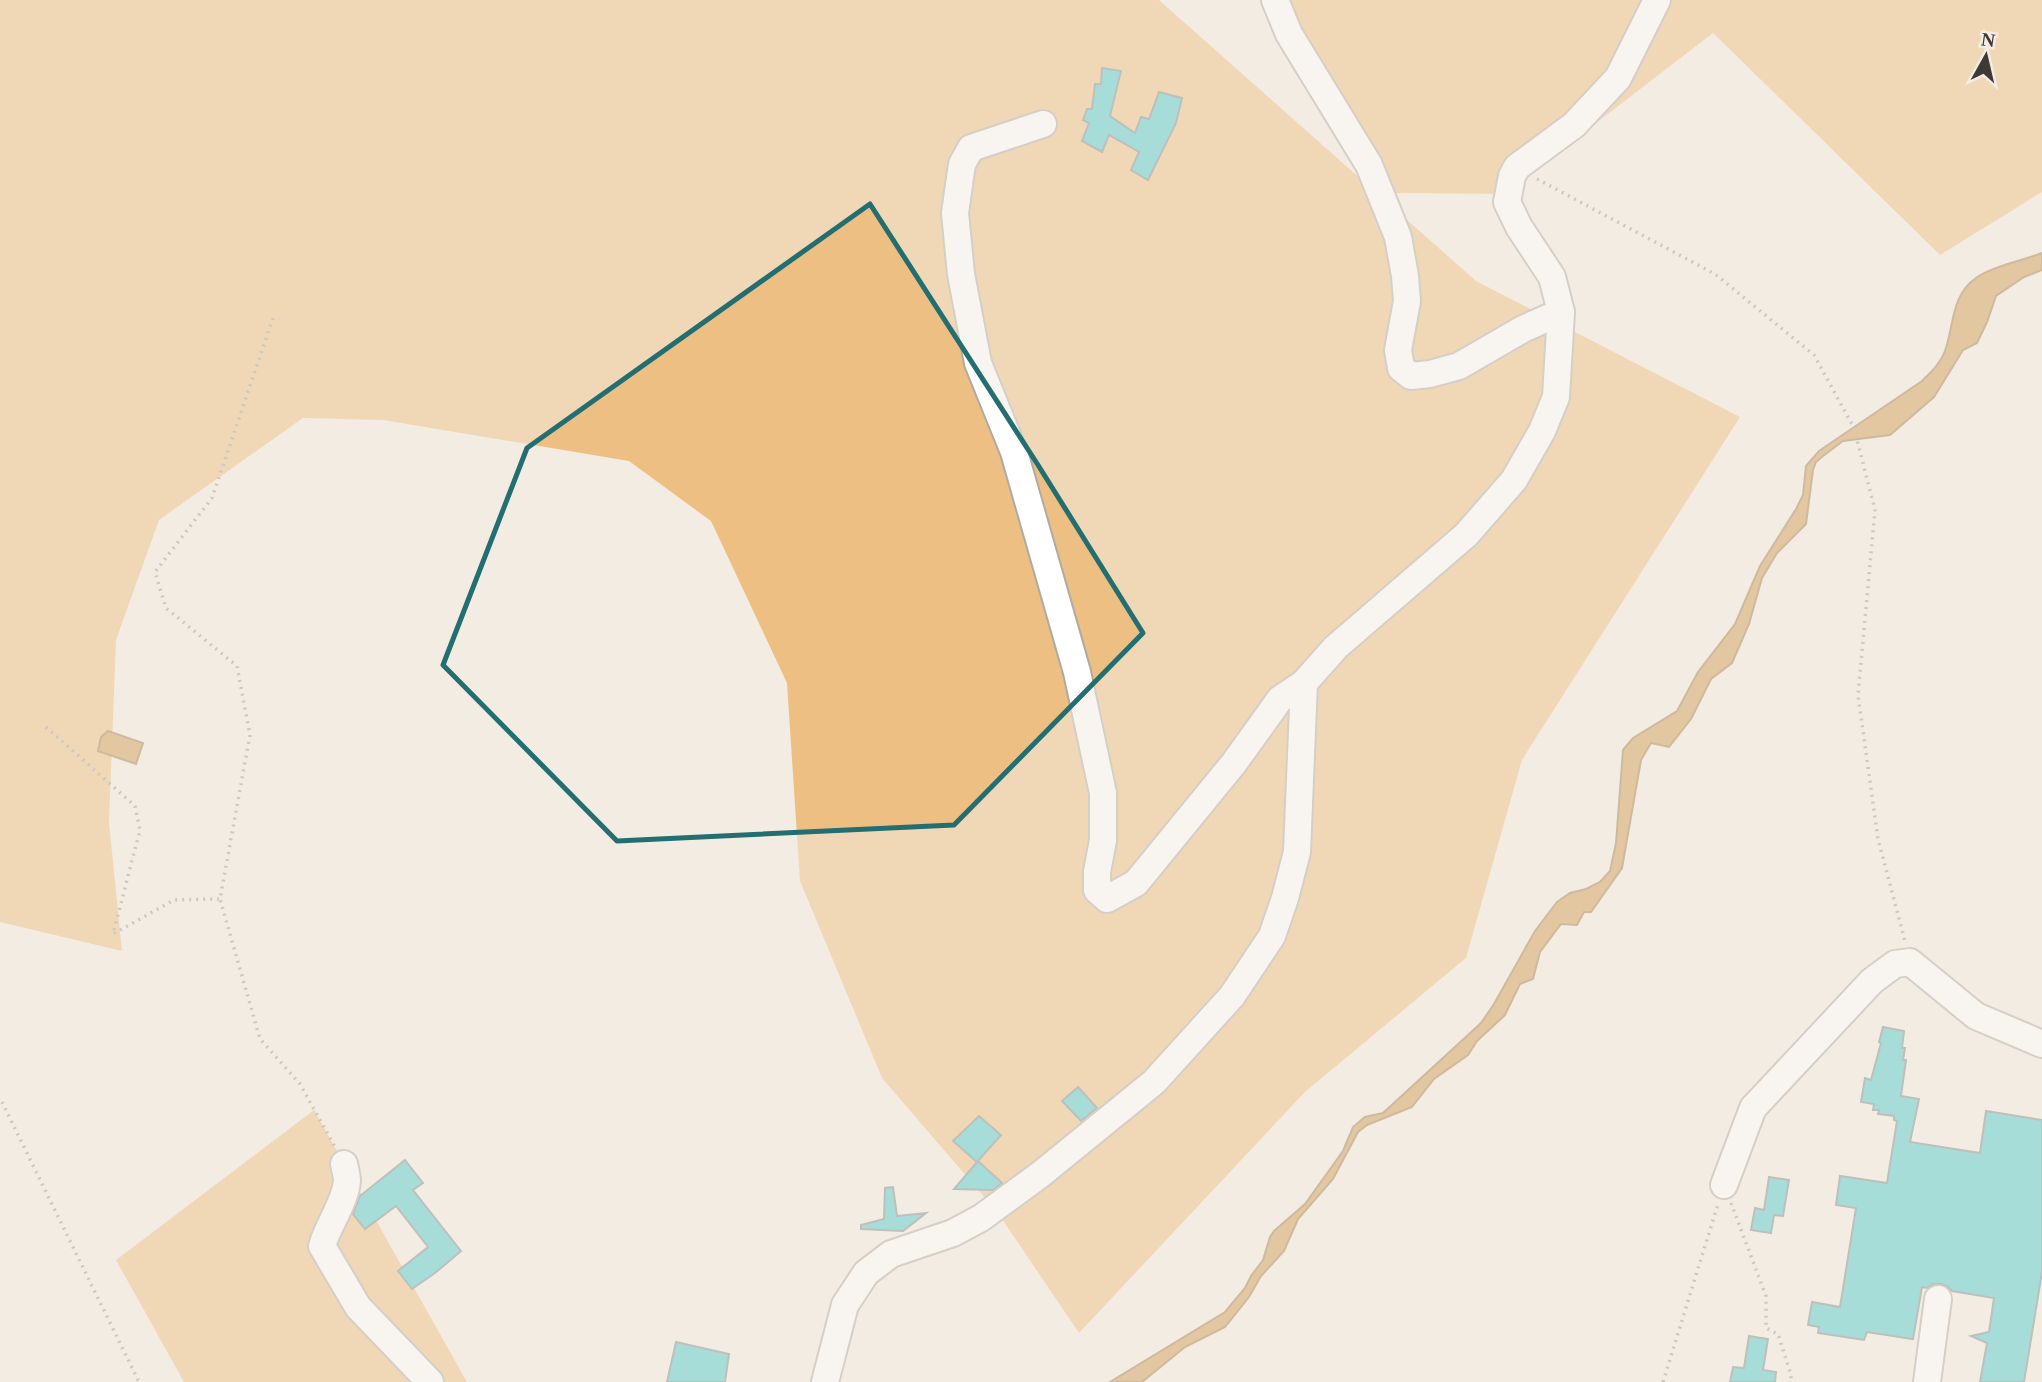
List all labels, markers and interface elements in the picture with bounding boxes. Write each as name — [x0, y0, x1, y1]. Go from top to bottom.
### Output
north arrow — [1951, 21, 2021, 91]
text: N — [1980, 28, 1997, 51]

